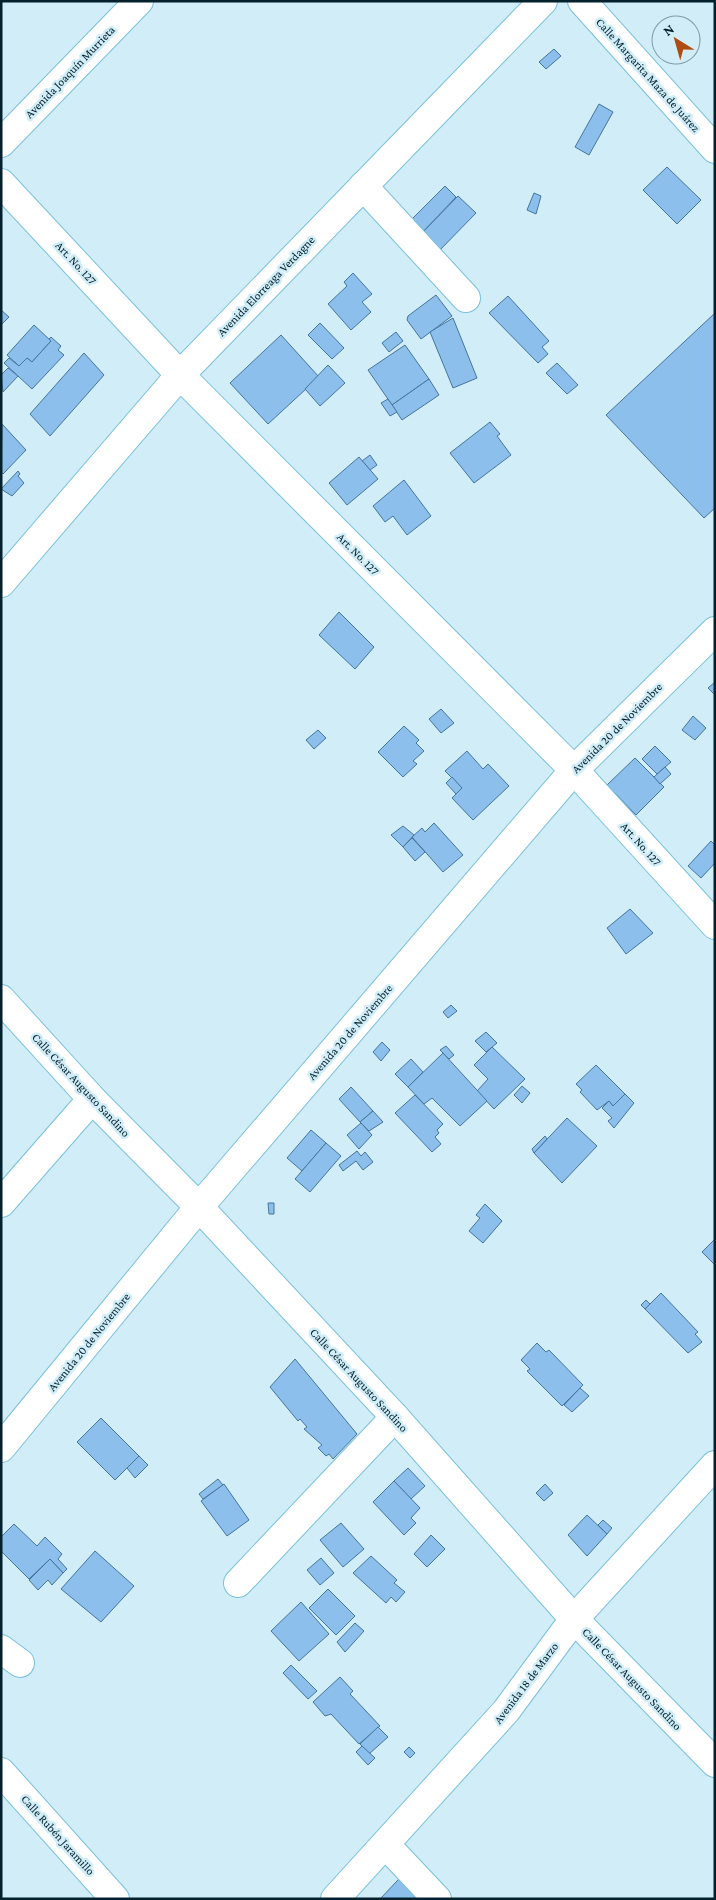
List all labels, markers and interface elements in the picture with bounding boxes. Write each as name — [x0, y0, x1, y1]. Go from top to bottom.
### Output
street label: Calle Margarita Maza de Juárez — [593, 15, 703, 135]
north arrow — [651, 15, 701, 65]
text: N — [660, 20, 677, 39]
street label: Avenida Joaquín Murrieta — [22, 23, 118, 121]
street label: Avenida Elorreaga Verdagne — [214, 233, 318, 339]
street label: Art. No. 127 — [53, 239, 100, 288]
street label: Art. No. 127 — [334, 530, 382, 578]
street label: Avenida 20 de Noviembre — [569, 680, 665, 776]
street label: Art. No. 127 — [618, 819, 664, 869]
street label: Avenida 20 de Noviembre — [305, 981, 395, 1083]
street label: Calle César Augusto Sandino — [29, 1030, 133, 1140]
street label: Avenida 20 de Noviembre — [45, 1290, 133, 1394]
street label: Calle César Augusto Sandino — [307, 1325, 411, 1435]
street label: Calle César Augusto Sandino — [579, 1625, 685, 1733]
street label: Avenida 18 de Marzo — [491, 1640, 561, 1726]
street label: Calle Rubén Jaramillo — [18, 1792, 98, 1878]

